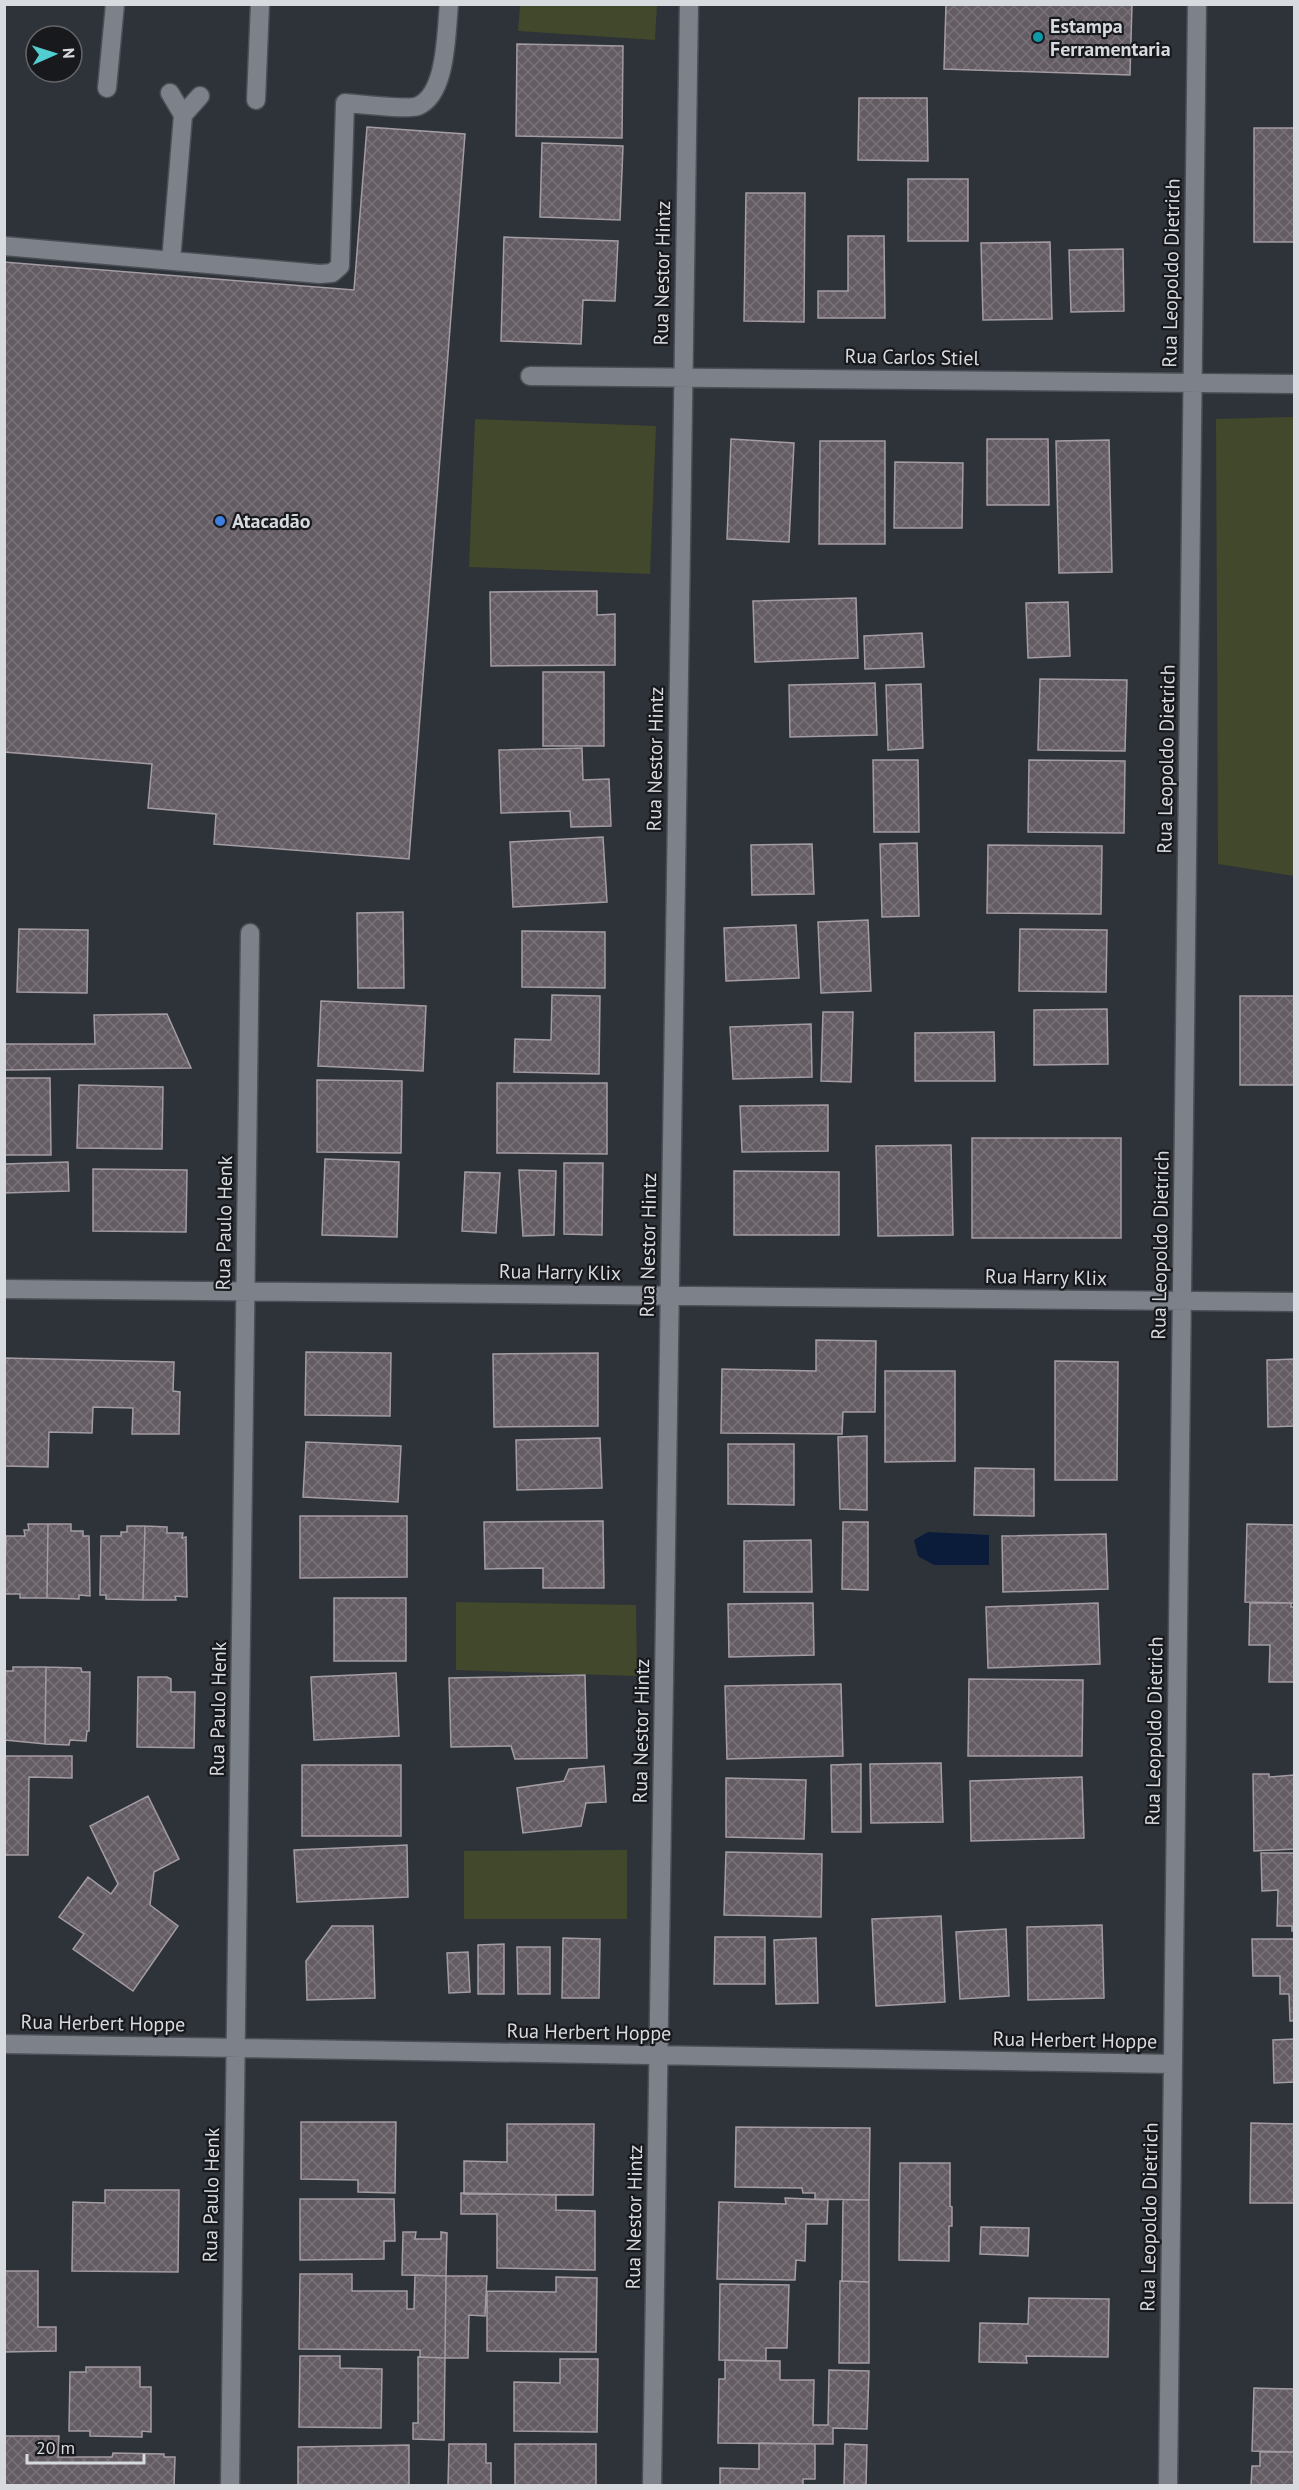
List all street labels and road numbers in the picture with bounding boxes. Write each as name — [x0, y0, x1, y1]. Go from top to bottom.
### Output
street label: Rua Leopoldo Dietrich — [1156, 178, 1186, 368]
street label: Rua Nestor Hintz — [648, 200, 676, 346]
street label: Rua Carlos Stiel — [844, 343, 980, 371]
street label: Rua Leopoldo Dietrich — [1151, 664, 1181, 854]
street label: Rua Nestor Hintz — [641, 686, 669, 832]
street label: Rua Leopoldo Dietrich — [1145, 1150, 1175, 1340]
street label: Rua Paulo Henk — [210, 1155, 238, 1291]
street label: Rua Nestor Hintz — [634, 1172, 662, 1318]
street label: Rua Harry Klix — [499, 1258, 621, 1286]
street label: Rua Harry Klix — [985, 1263, 1107, 1291]
street label: Rua Leopoldo Dietrich — [1139, 1636, 1169, 1826]
street label: Rua Paulo Henk — [204, 1641, 232, 1777]
street label: Rua Nestor Hintz — [627, 1658, 655, 1804]
street label: Rua Herbert Hoppe — [20, 2009, 186, 2037]
street label: Rua Herbert Hoppe — [506, 2018, 672, 2046]
street label: Rua Herbert Hoppe — [992, 2026, 1158, 2054]
street label: Rua Leopoldo Dietrich — [1134, 2122, 1164, 2312]
street label: Rua Paulo Henk — [197, 2127, 225, 2263]
street label: Rua Nestor Hintz — [620, 2144, 648, 2290]

